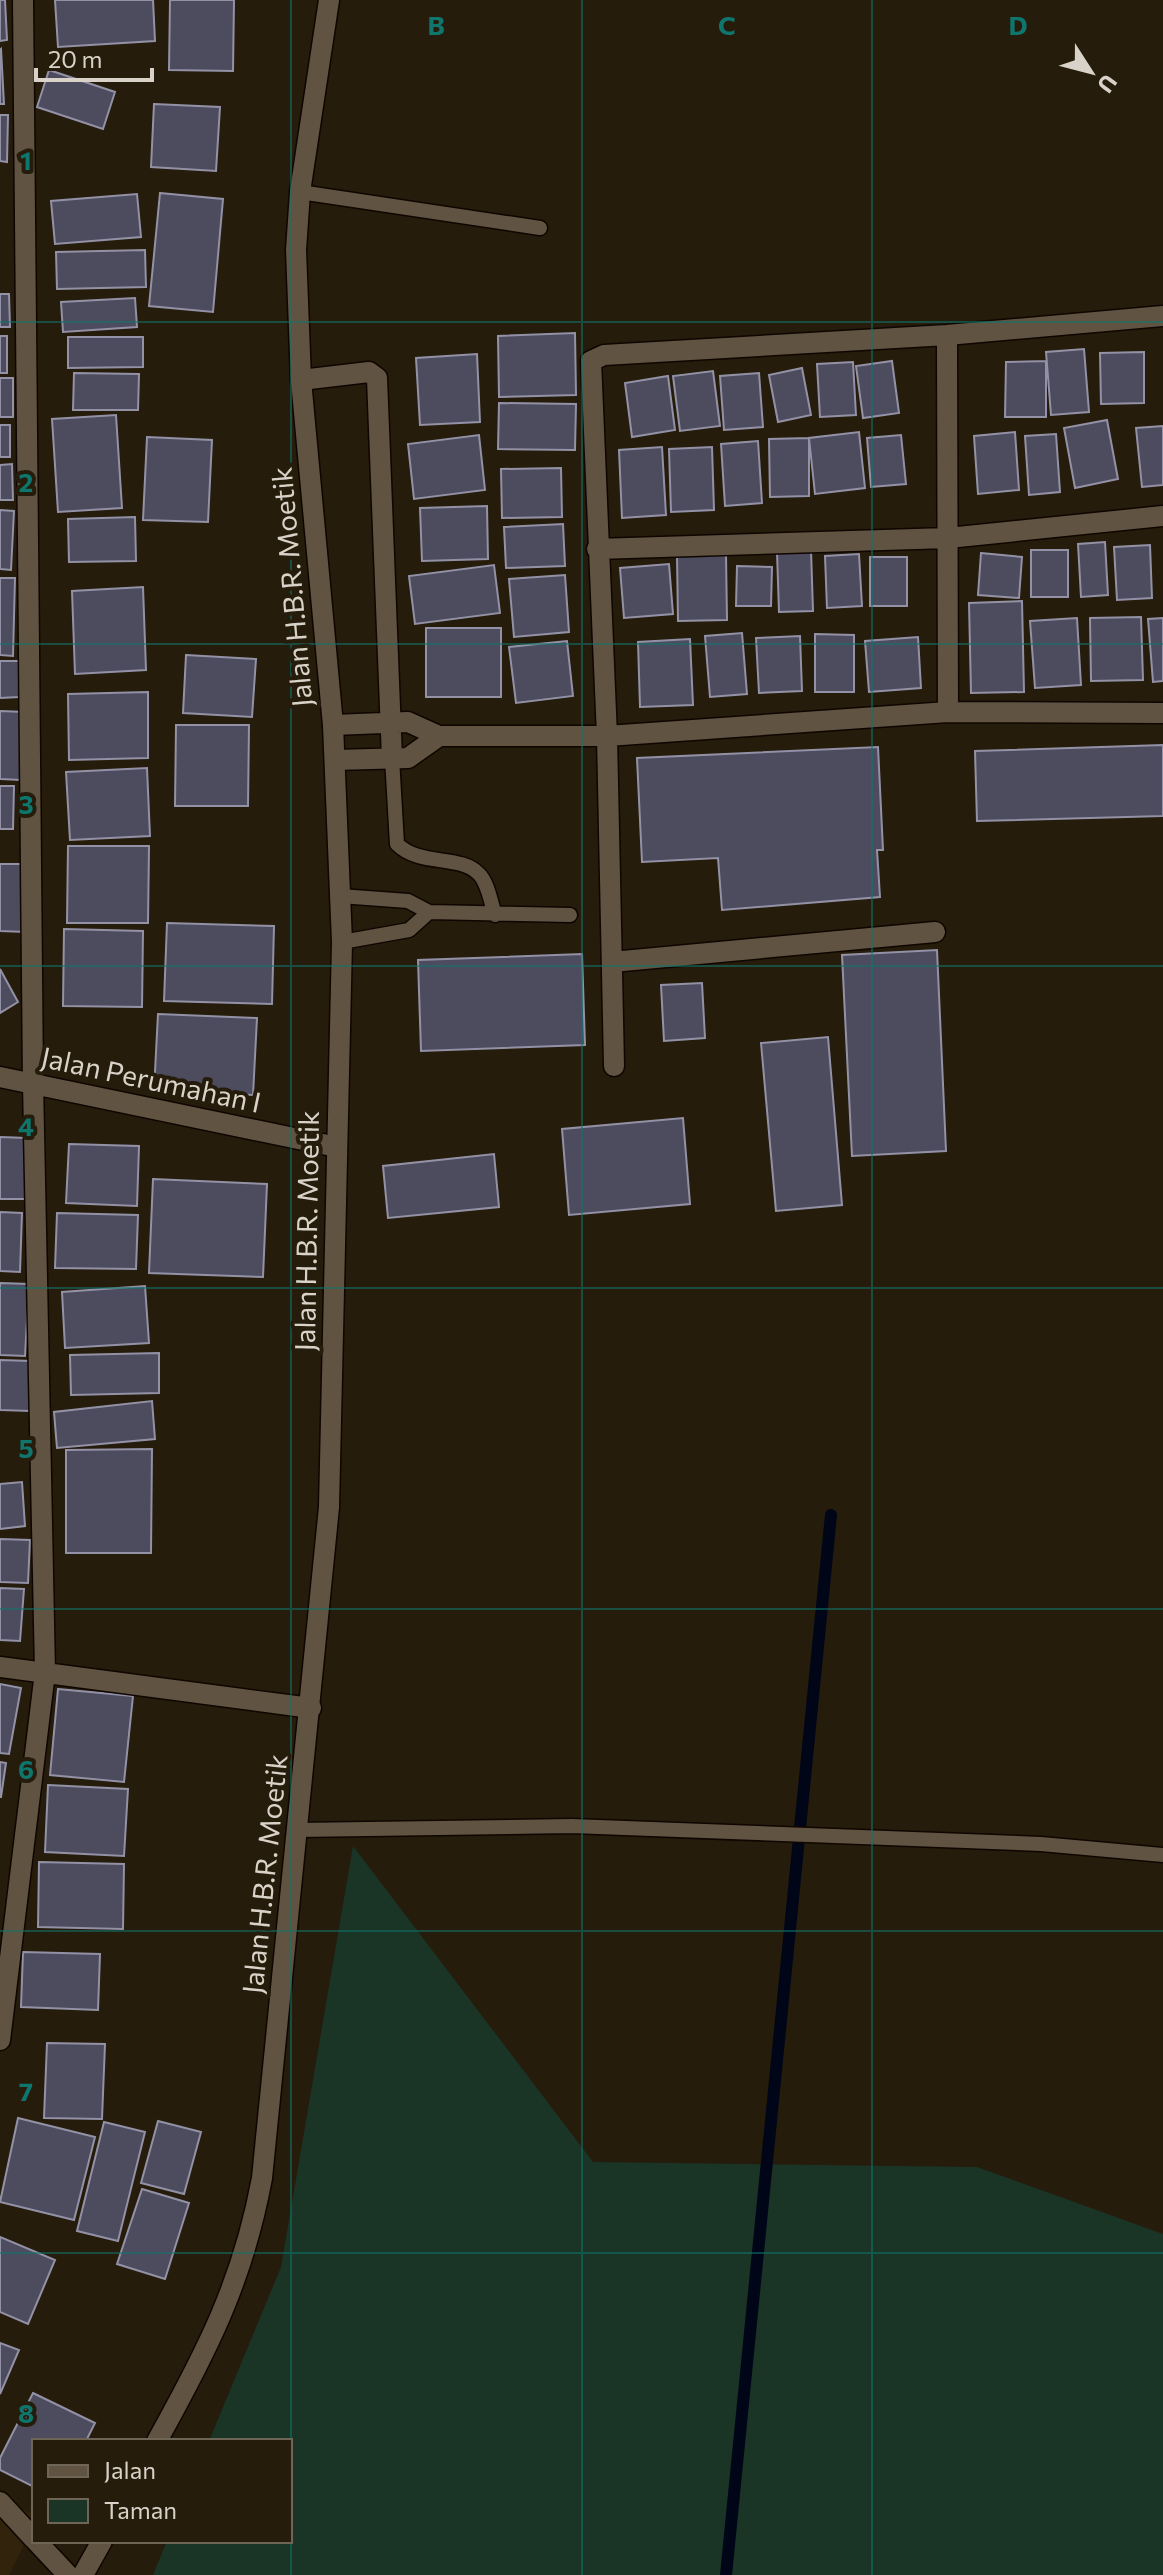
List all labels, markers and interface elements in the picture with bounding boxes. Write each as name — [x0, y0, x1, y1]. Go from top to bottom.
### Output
text: B — [427, 9, 445, 40]
text: C — [718, 9, 736, 40]
text: D — [1008, 9, 1028, 40]
scale bar — [36, 32, 152, 82]
north arrow — [1051, 32, 1131, 112]
text: 20 m — [48, 44, 102, 73]
text: U — [1092, 70, 1123, 98]
text: 1 — [20, 144, 32, 175]
text: 2 — [19, 466, 33, 497]
street label: Jalan H.B.R. Moetik — [264, 466, 318, 709]
text: 3 — [18, 788, 34, 819]
street label: Jalan Perumahan I — [38, 1039, 264, 1119]
text: 4 — [18, 1110, 34, 1141]
street label: Jalan H.B.R. Moetik — [287, 1110, 325, 1352]
text: 5 — [18, 1432, 34, 1463]
street label: Jalan H.B.R. Moetik — [235, 1752, 293, 1995]
text: 6 — [18, 1753, 34, 1784]
text: 7 — [19, 2075, 33, 2106]
text: 8 — [18, 2397, 34, 2428]
legend — [32, 2439, 292, 2543]
text: Jalan — [104, 2455, 156, 2484]
text: Taman — [104, 2495, 177, 2524]

